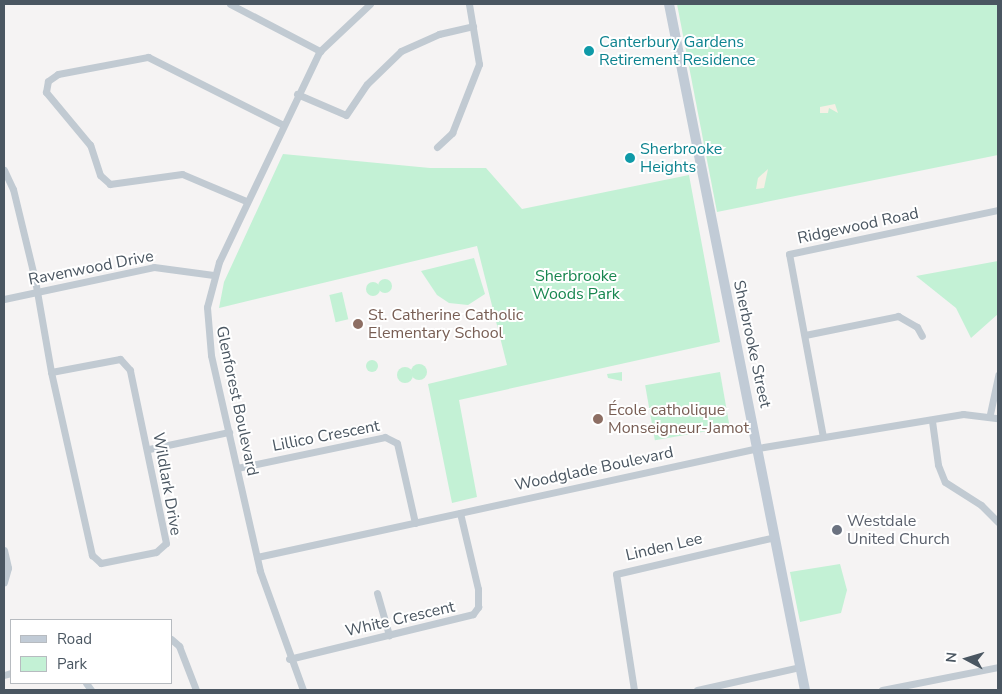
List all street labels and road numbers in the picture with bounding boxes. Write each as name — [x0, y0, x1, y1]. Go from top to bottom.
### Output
street label: Ridgewood Road — [796, 204, 920, 248]
street label: Ravenwood Drive — [27, 246, 155, 290]
street label: Sherbrooke Street — [729, 278, 775, 410]
street label: Glenforest Boulevard — [212, 324, 262, 478]
street label: Lillico Crescent — [271, 416, 381, 456]
street label: Wildlark Drive — [148, 431, 186, 537]
street label: Woodglade Boulevard — [513, 443, 675, 495]
street label: Linden Lee — [624, 529, 704, 565]
street label: White Crescent — [343, 597, 457, 641]

